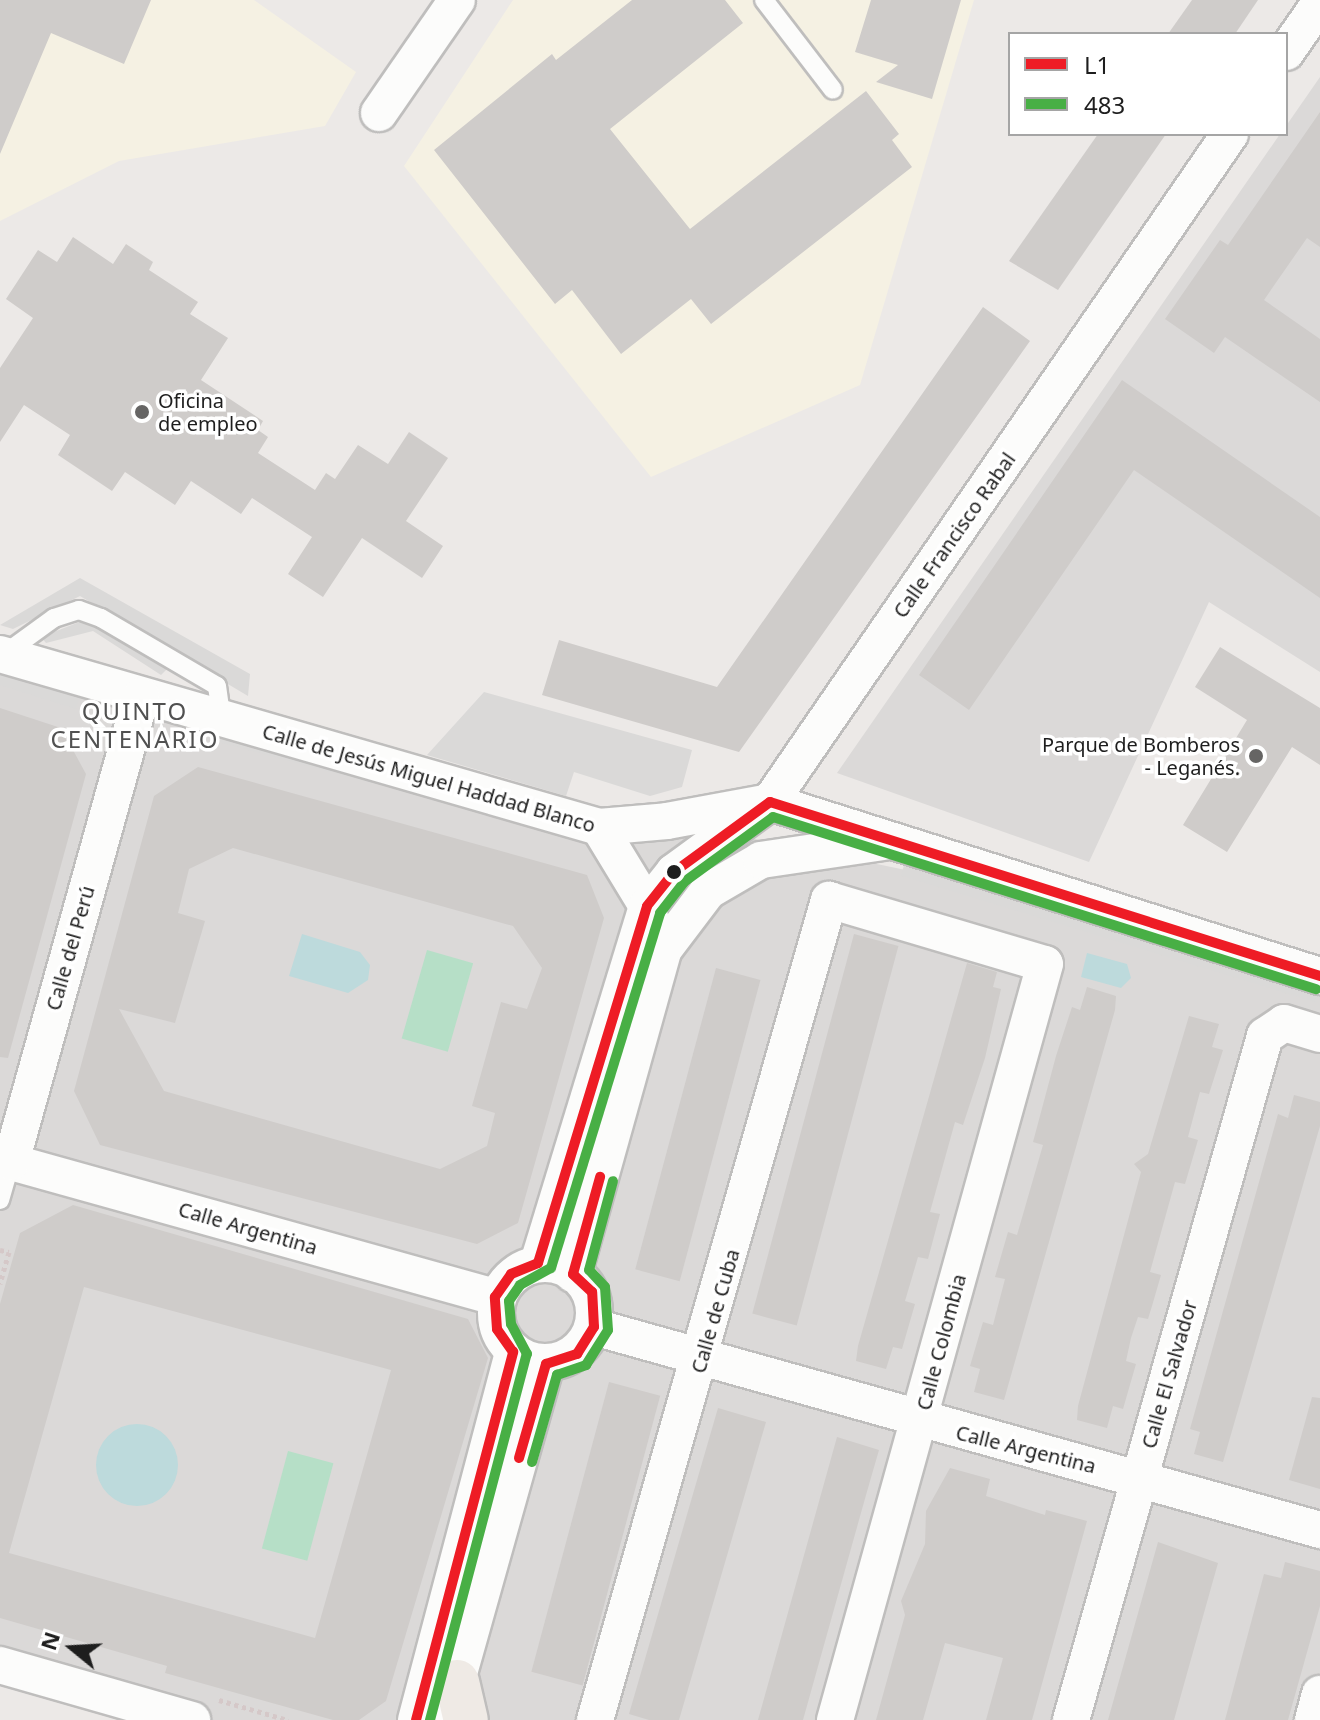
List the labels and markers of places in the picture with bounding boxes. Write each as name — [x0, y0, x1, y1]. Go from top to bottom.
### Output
place label: Oficina de empleo — [158, 388, 258, 435]
marker: Oficina de empleo — [133, 403, 151, 421]
place label: Parque de Bomberos - Leganés. — [1042, 732, 1240, 779]
marker: Parque de Bomberos - Leganés. — [1247, 747, 1265, 765]
unlabelled marker — [666, 864, 682, 880]

